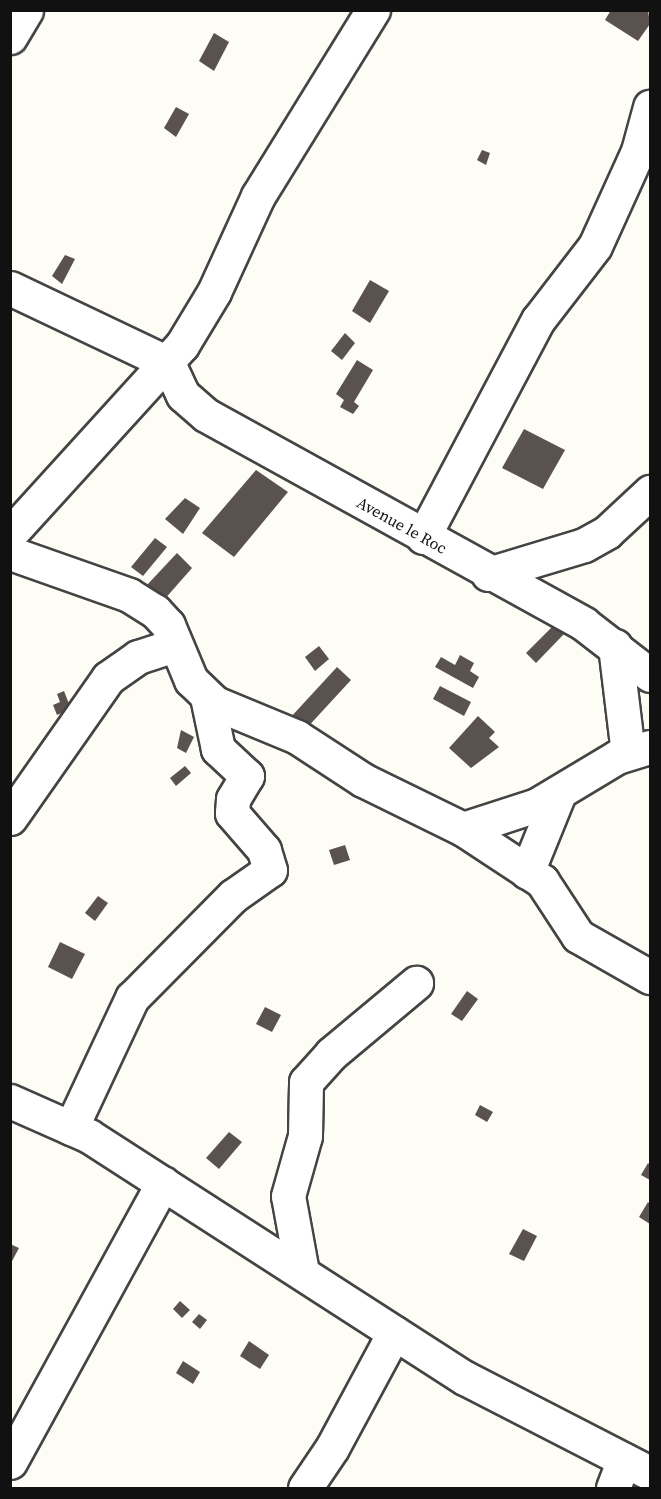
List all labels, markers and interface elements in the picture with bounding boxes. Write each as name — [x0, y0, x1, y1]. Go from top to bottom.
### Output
street label: Avenue le Roc — [354, 492, 450, 558]

